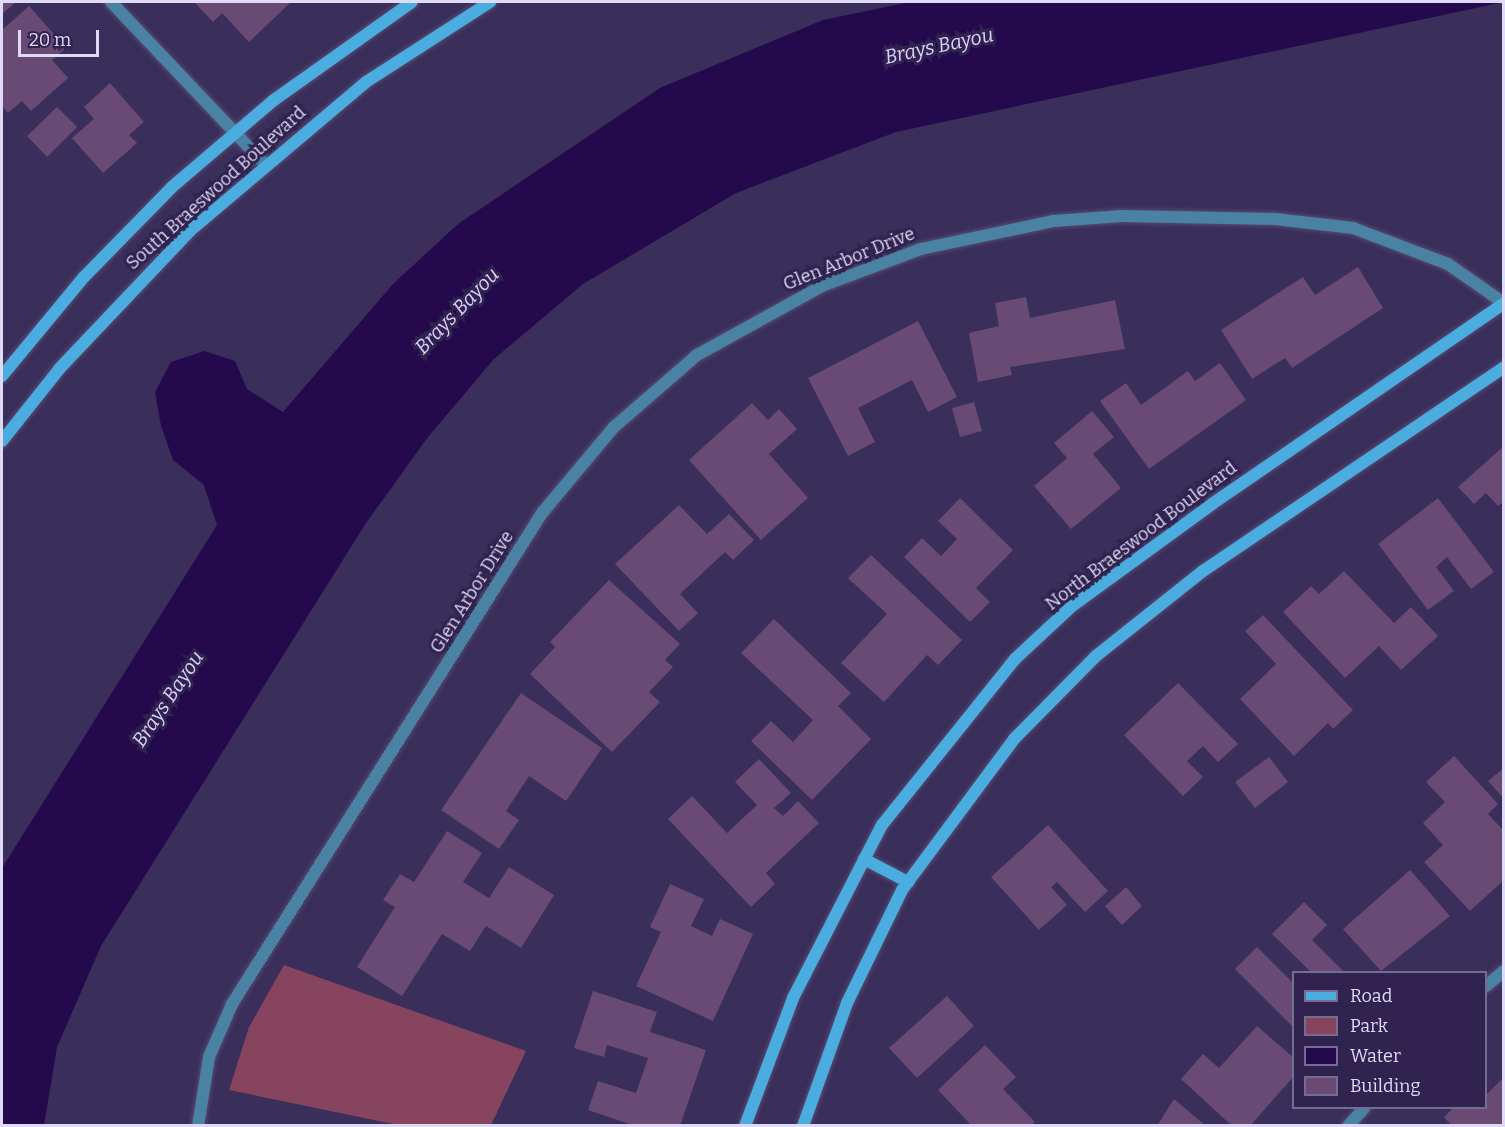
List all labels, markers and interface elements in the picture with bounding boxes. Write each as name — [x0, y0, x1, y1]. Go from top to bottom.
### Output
scale bar — [21, 18, 102, 56]
water label: Brays Bayou — [882, 23, 996, 69]
text: 20 m — [29, 29, 71, 51]
street label: South Braeswood Boulevard — [122, 102, 310, 274]
street label: Glen Arbor Drive — [780, 223, 918, 295]
water label: Brays Bayou — [410, 263, 504, 359]
street label: North Braeswood Boulevard — [1041, 457, 1241, 615]
street label: Glen Arbor Drive — [426, 527, 518, 657]
water label: Brays Bayou — [127, 646, 209, 752]
legend — [1292, 971, 1487, 1109]
text: Road — [1350, 985, 1392, 1007]
text: Park — [1350, 1015, 1388, 1037]
text: Water — [1350, 1045, 1401, 1067]
text: Building — [1350, 1075, 1421, 1097]

